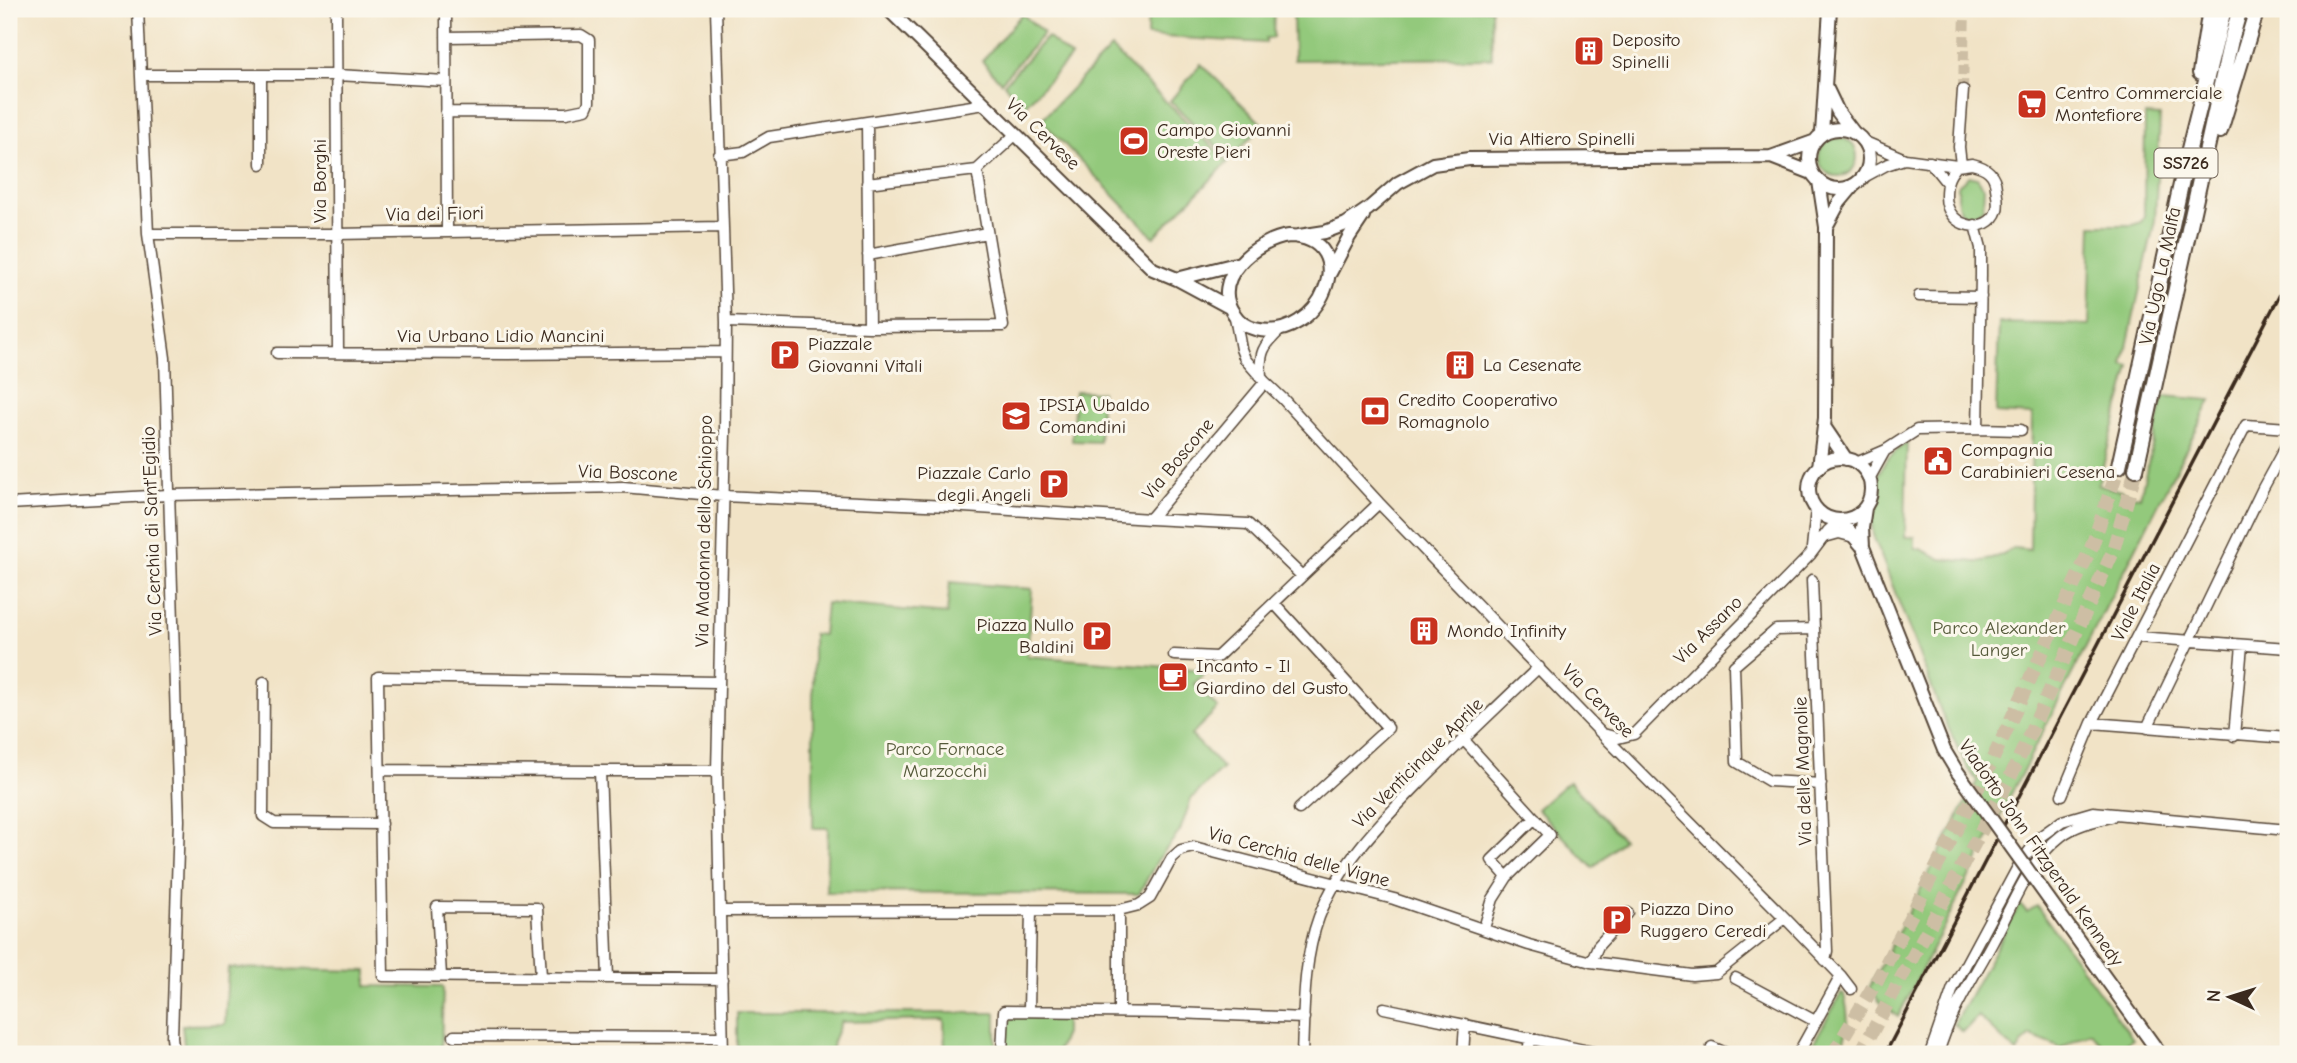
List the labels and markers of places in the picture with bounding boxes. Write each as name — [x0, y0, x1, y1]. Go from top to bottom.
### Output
place label: Deposito Spinelli — [1612, 29, 1681, 73]
building icon: Deposito Spinelli — [1572, 34, 1606, 68]
place label: Centro Commerciale Montefiore — [2055, 82, 2222, 126]
supermarket icon: Centro Commerciale Montefiore — [2015, 87, 2049, 121]
place label: Campo Giovanni Oreste Pieri — [1157, 119, 1291, 163]
sports icon: Campo Giovanni Oreste Pieri — [1117, 124, 1151, 158]
place label: Piazzale Giovanni Vitali — [808, 333, 922, 377]
parking icon: Piazzale Giovanni Vitali — [768, 338, 802, 372]
building icon: La Cesenate — [1443, 348, 1477, 382]
place label: La Cesenate — [1483, 354, 1582, 376]
place label: Credito Cooperativo Romagnolo — [1398, 389, 1558, 433]
place label: IPSIA Ubaldo Comandini — [1039, 394, 1150, 438]
bank icon: Credito Cooperativo Romagnolo — [1358, 394, 1392, 428]
school or university icon: IPSIA Ubaldo Comandini — [999, 399, 1033, 433]
place label: Compagnia Carabinieri Cesena — [1961, 439, 2115, 483]
public building icon: Compagnia Carabinieri Cesena — [1921, 444, 1955, 478]
place label: Piazzale Carlo degli Angeli — [917, 462, 1031, 506]
parking icon: Piazzale Carlo degli Angeli — [1037, 467, 1071, 501]
place label: Piazza Nullo Baldini — [976, 614, 1074, 658]
building icon: Mondo Infinity — [1407, 614, 1441, 648]
parking icon: Piazza Nullo Baldini — [1080, 619, 1114, 653]
place label: Mondo Infinity — [1447, 620, 1567, 642]
place label: Incanto - Il Giardino del Gusto — [1196, 655, 1348, 699]
cafe icon: Incanto - Il Giardino del Gusto — [1156, 660, 1190, 694]
place label: Piazza Dino Ruggero Ceredi — [1640, 898, 1767, 942]
parking icon: Piazza Dino Ruggero Ceredi — [1600, 903, 1634, 937]

